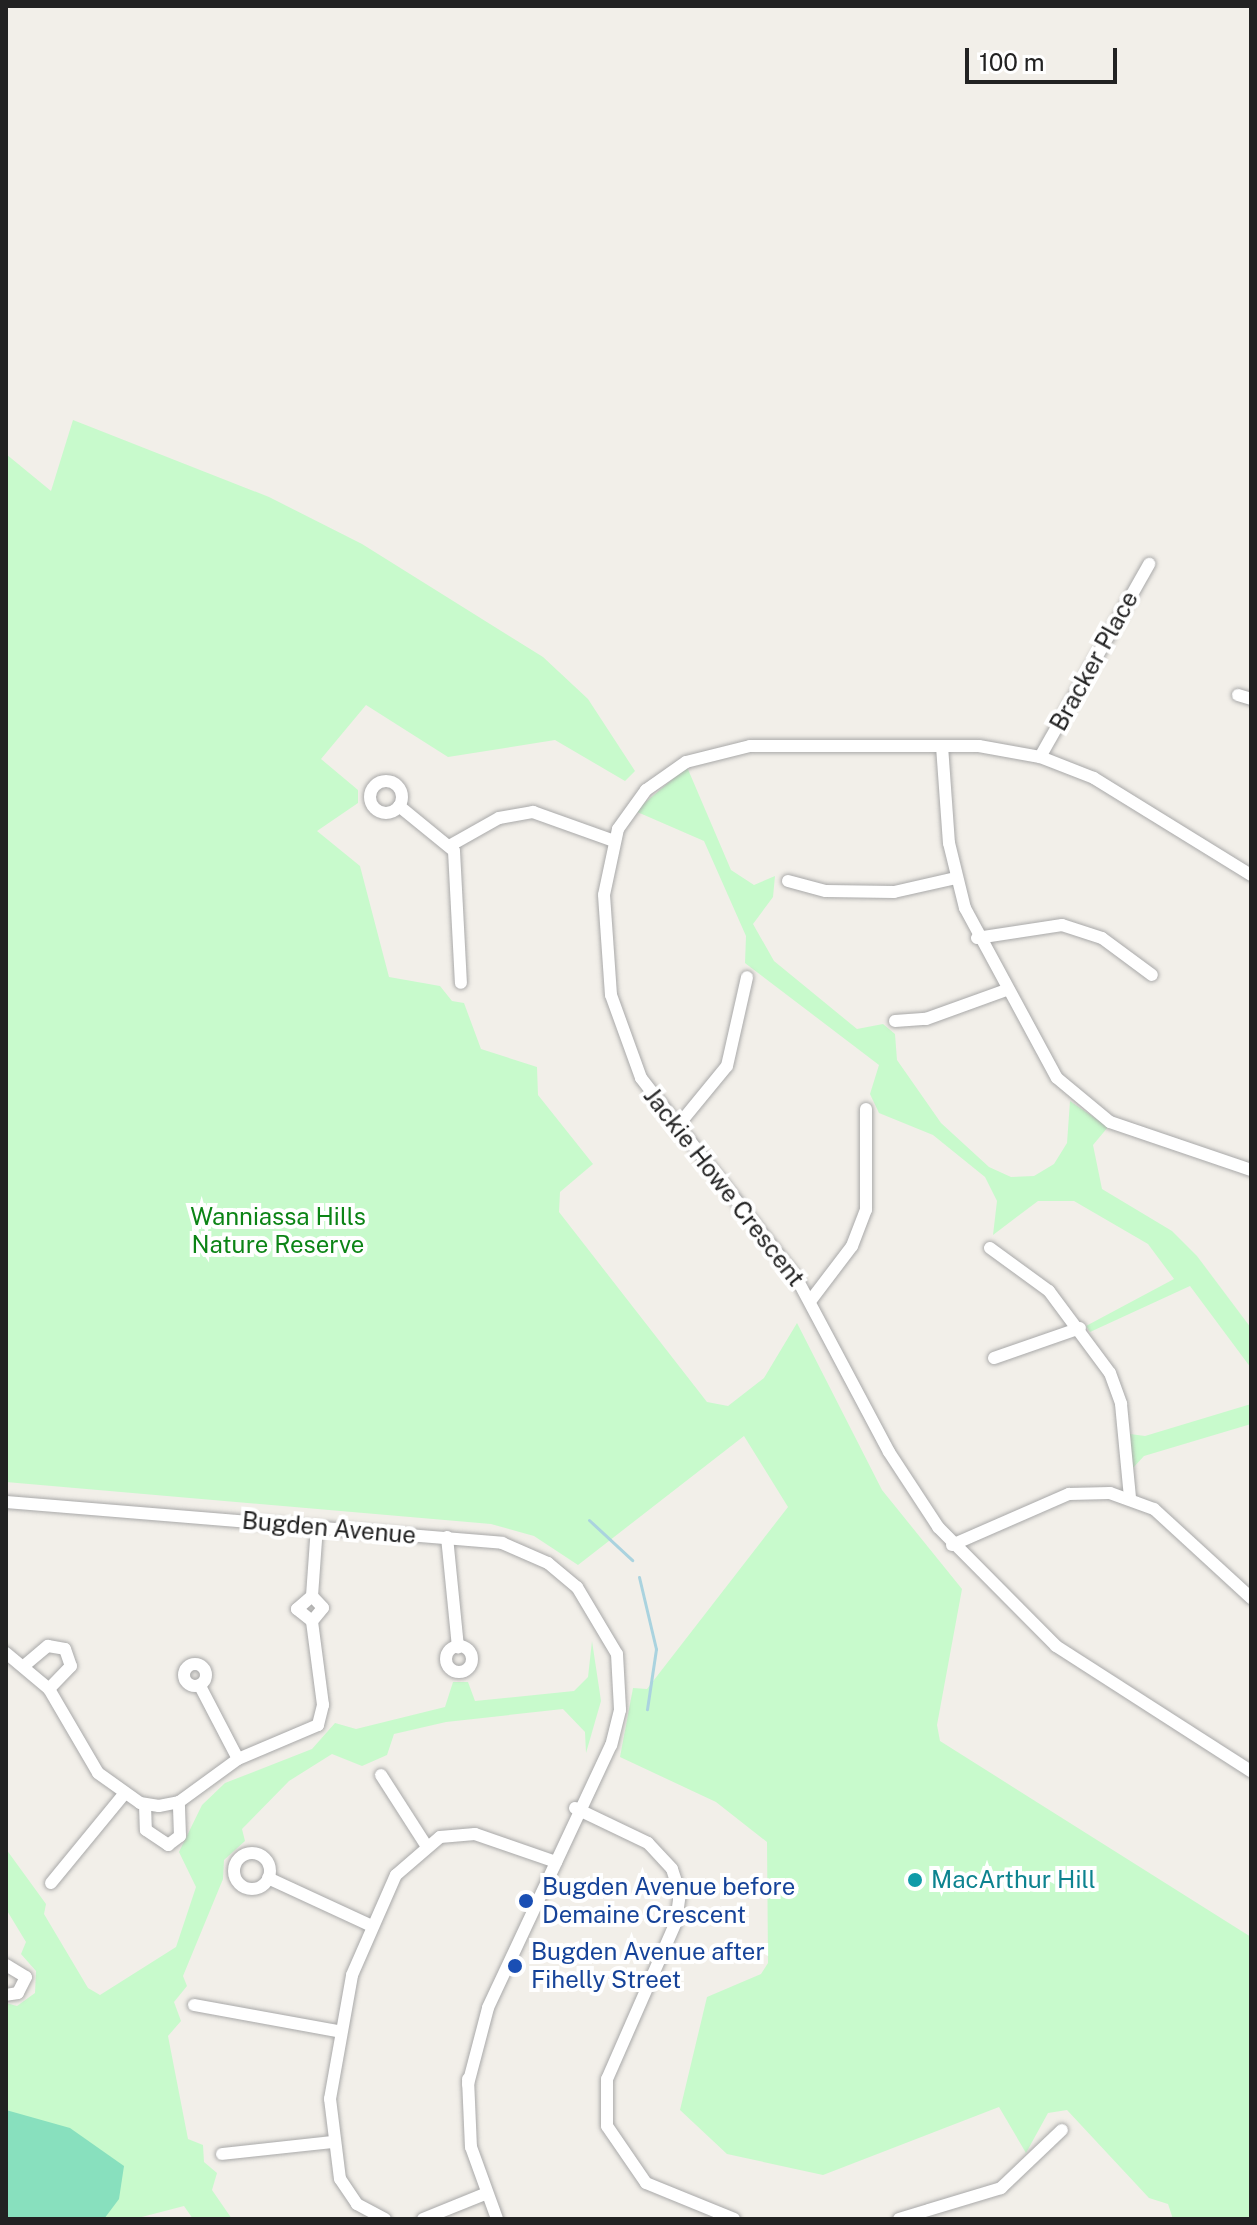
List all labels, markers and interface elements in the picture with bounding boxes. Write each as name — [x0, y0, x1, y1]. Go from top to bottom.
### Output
scale bar — [969, 32, 1121, 82]
text: 100 m — [979, 48, 1045, 76]
street label: Bracker Place — [1044, 586, 1144, 736]
street label: Jackie Howe Crescent — [637, 1082, 811, 1292]
park label: Wanniassa Hills Nature Reserve — [190, 1203, 366, 1259]
street label: Bugden Avenue — [241, 1506, 417, 1550]
place label: MacArthur Hill — [931, 1866, 1096, 1894]
marker: MacArthur Hill — [906, 1871, 924, 1889]
place label: Bugden Avenue before Demaine Crescent — [542, 1873, 796, 1929]
marker: Bugden Avenue before Demaine Crescent — [517, 1892, 535, 1910]
place label: Bugden Avenue after Fihelly Street — [531, 1938, 765, 1994]
marker: Bugden Avenue after Fihelly Street — [506, 1957, 524, 1975]

